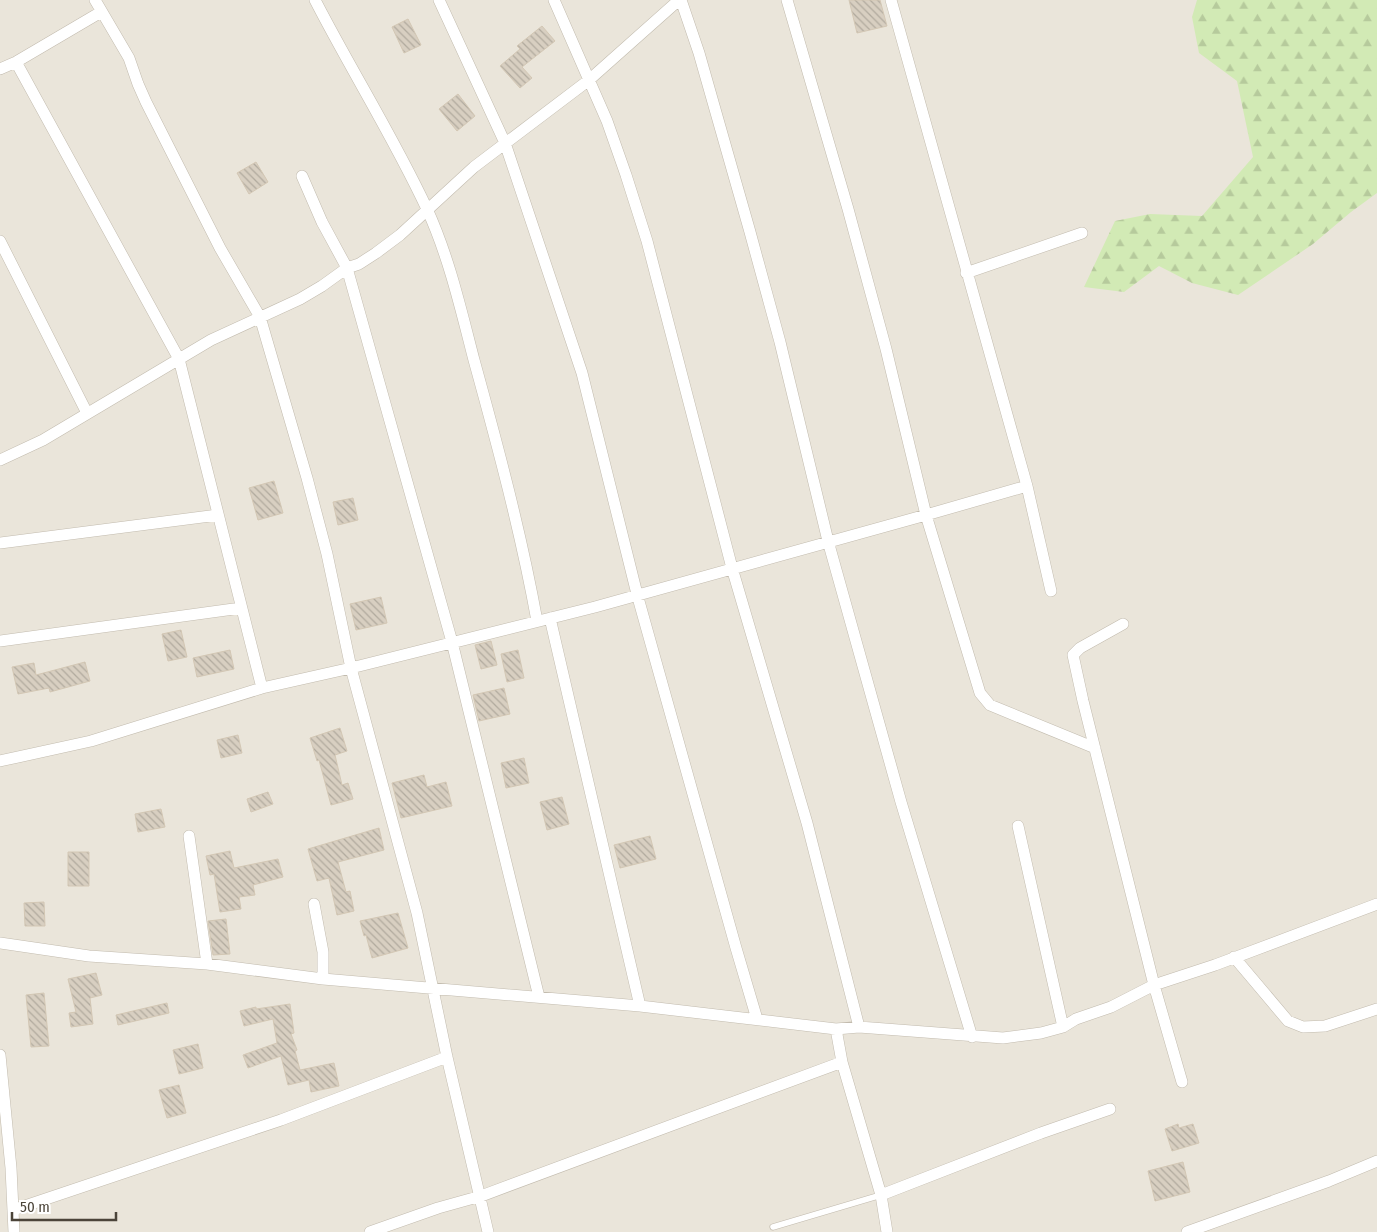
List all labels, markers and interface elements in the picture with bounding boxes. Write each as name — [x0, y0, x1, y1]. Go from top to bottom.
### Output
scale bar — [12, 1190, 116, 1222]
text: 50 m — [20, 1198, 50, 1216]

